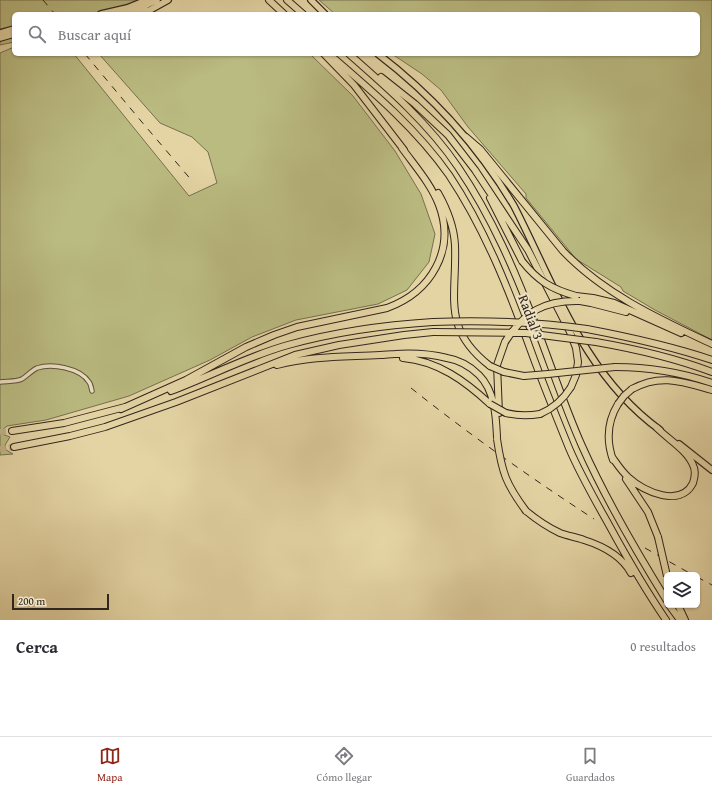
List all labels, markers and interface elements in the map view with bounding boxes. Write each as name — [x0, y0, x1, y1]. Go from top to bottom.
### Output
search box — [12, 12, 700, 56]
icon: search — [26, 23, 48, 45]
text: Buscar aquí — [58, 24, 131, 45]
street label: Radial 3 — [513, 292, 549, 342]
map controls — [664, 572, 700, 608]
button: layers — [664, 572, 700, 608]
scale bar — [12, 592, 109, 611]
text: 200 m — [18, 593, 45, 609]
text: Cerca — [16, 634, 58, 659]
text: 0 resultados — [630, 637, 696, 656]
tab: Mapa — [97, 745, 122, 785]
tab: Cómo llegar — [317, 745, 372, 785]
tab: Guardados — [566, 745, 615, 785]

